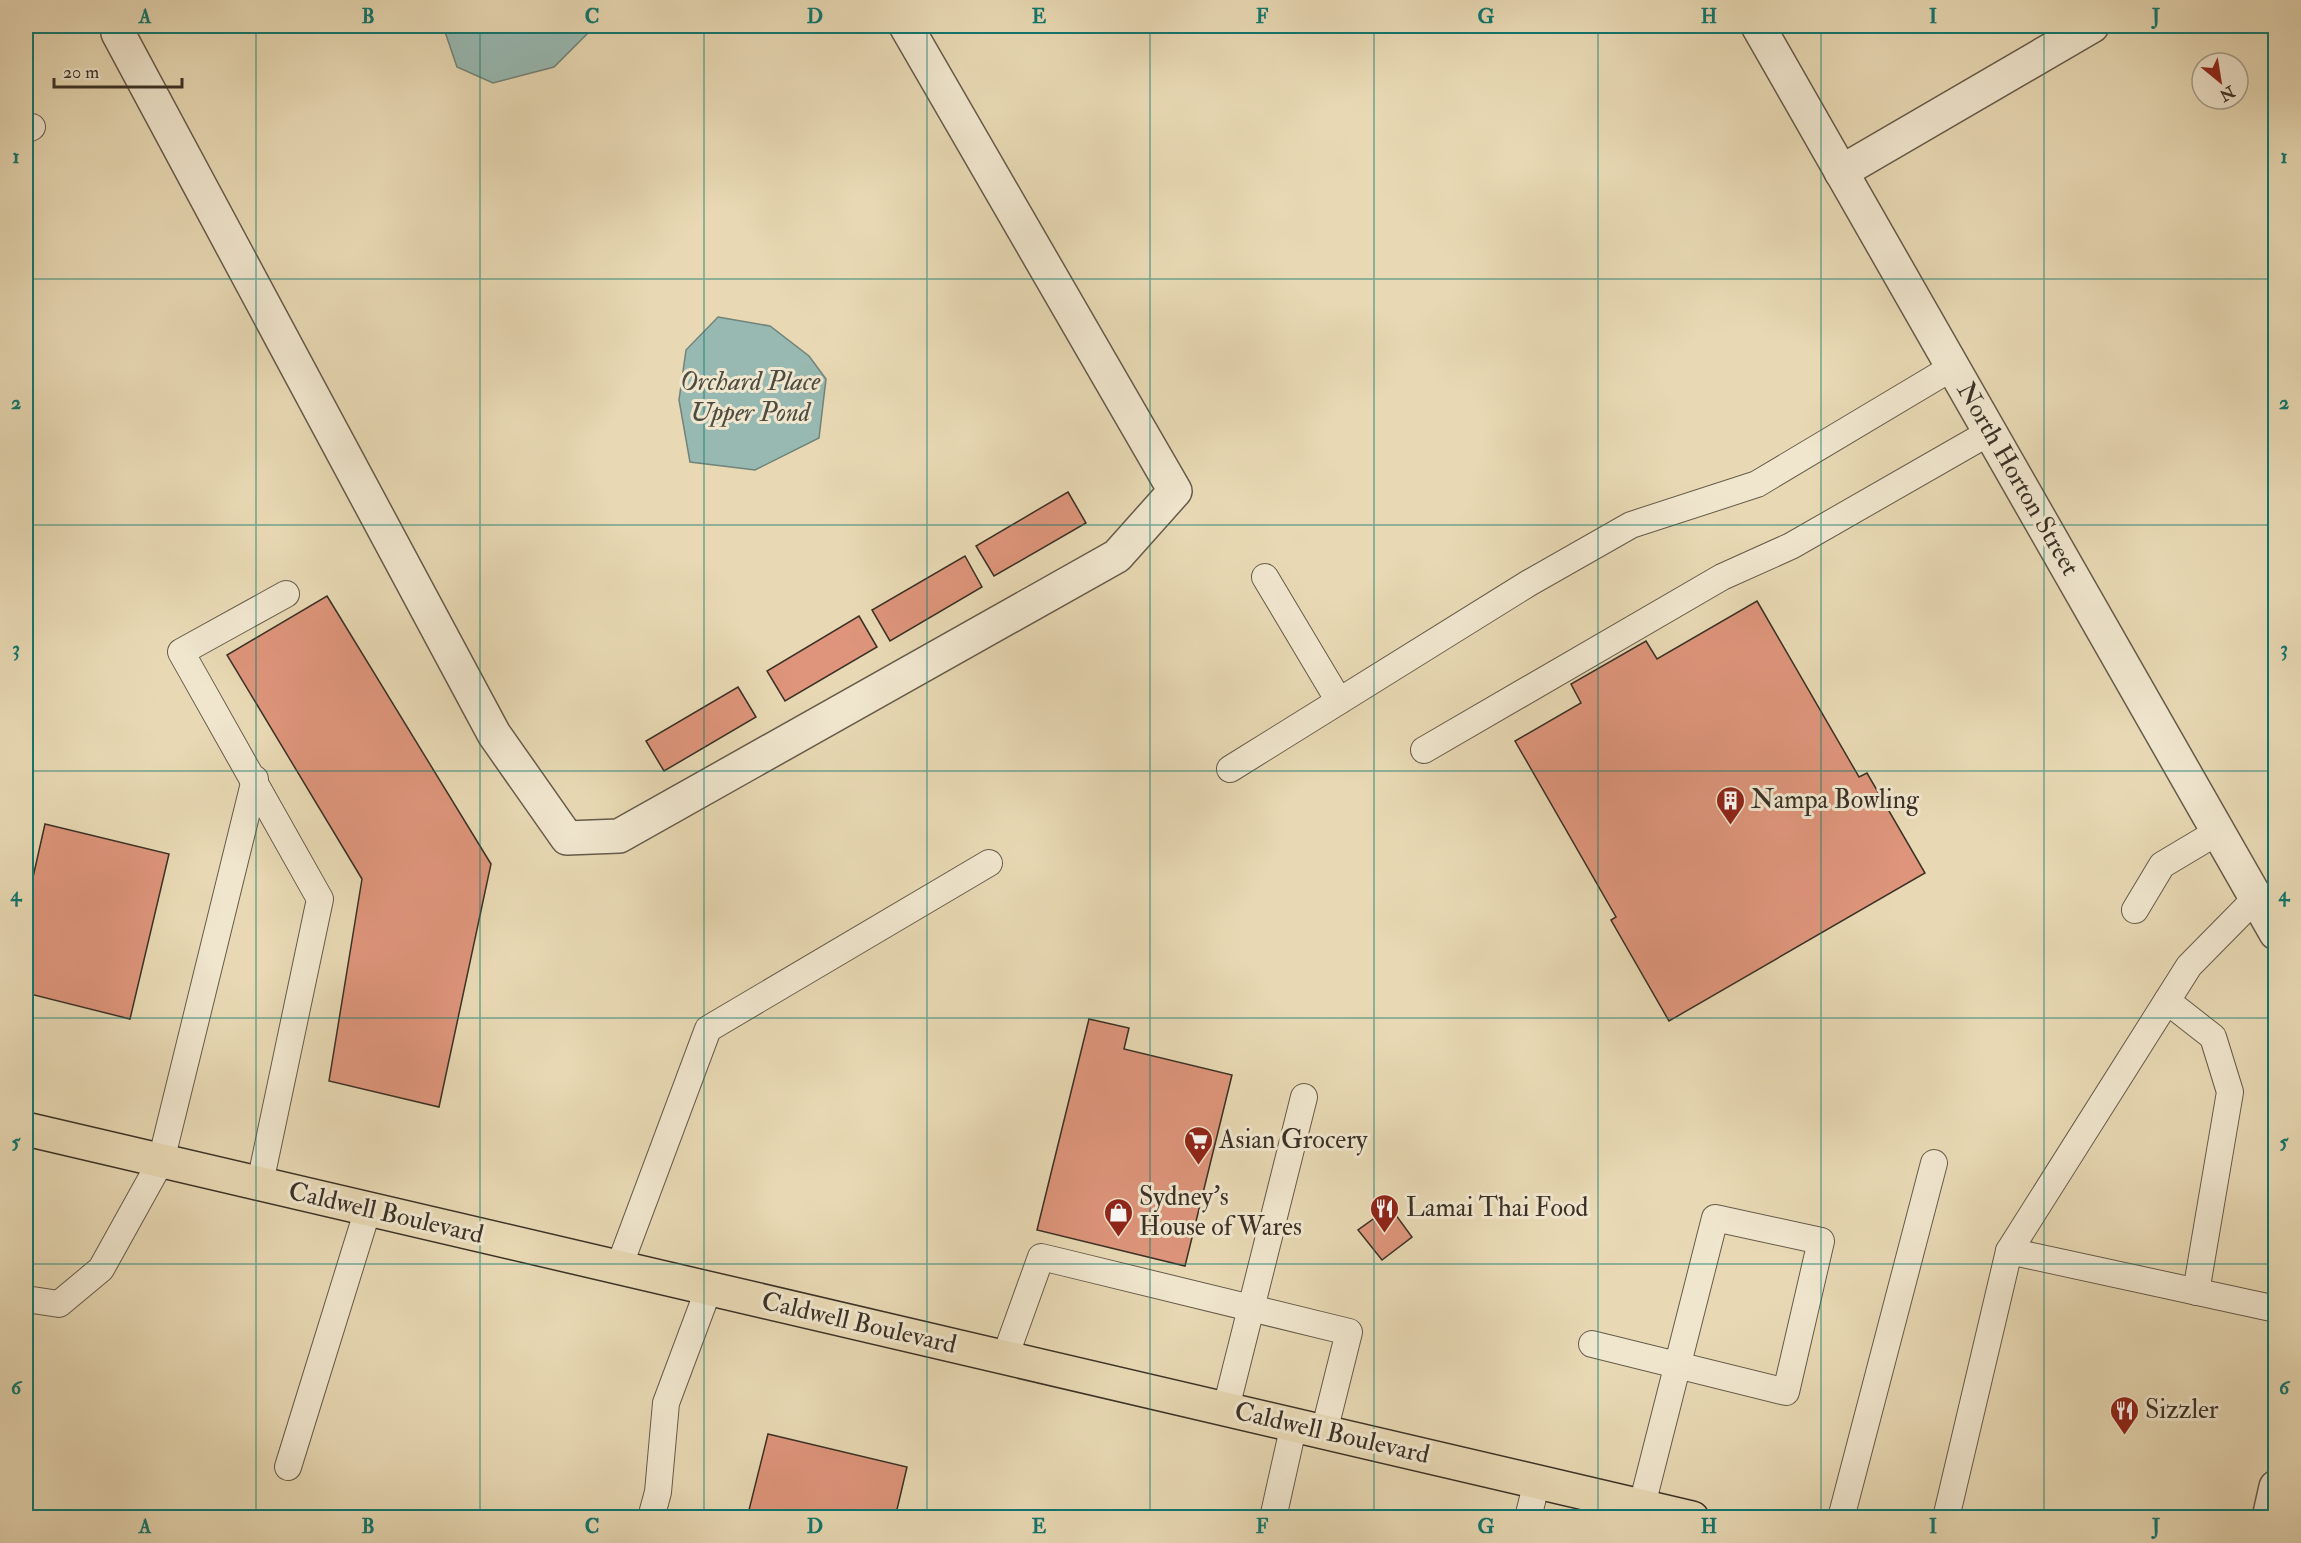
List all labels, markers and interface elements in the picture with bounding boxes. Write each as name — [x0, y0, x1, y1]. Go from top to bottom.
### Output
text: A — [138, 4, 152, 29]
text: B — [361, 4, 375, 29]
text: C — [585, 4, 599, 29]
text: D — [807, 4, 823, 29]
text: E — [1032, 4, 1047, 29]
text: F — [1256, 4, 1269, 29]
text: G — [1478, 4, 1495, 29]
text: H — [1701, 4, 1717, 29]
text: I — [1929, 4, 1937, 29]
text: J — [2151, 4, 2160, 29]
scale bar — [54, 51, 182, 89]
north arrow — [2190, 51, 2250, 111]
text: 20 m — [63, 61, 99, 84]
text: N — [2215, 80, 2239, 106]
text: 1 — [12, 144, 20, 169]
text: 1 — [2280, 144, 2288, 169]
water label: Orchard Place Upper Pond — [680, 365, 821, 429]
street label: North Horton Street — [1950, 377, 2086, 581]
text: 2 — [11, 390, 21, 415]
text: 2 — [2279, 390, 2289, 415]
text: 3 — [12, 636, 20, 661]
text: 3 — [2280, 636, 2288, 661]
building icon: Nampa Bowling — [1714, 784, 1746, 826]
place label: Nampa Bowling — [1751, 784, 1920, 817]
text: 4 — [10, 882, 23, 907]
text: 4 — [2278, 882, 2291, 907]
supermarket icon: Asian Grocery — [1182, 1124, 1214, 1166]
place label: Asian Grocery — [1218, 1124, 1368, 1156]
text: 5 — [12, 1129, 22, 1154]
text: 5 — [2280, 1129, 2290, 1154]
street label: Caldwell Boulevard — [285, 1175, 487, 1251]
place label: Sydney's House of Wares — [1139, 1181, 1302, 1243]
restaurant icon: Lamai Thai Food — [1369, 1192, 1401, 1234]
place label: Lamai Thai Food — [1406, 1192, 1589, 1224]
shop icon: Sydney's House of Wares — [1102, 1196, 1134, 1238]
street label: Caldwell Boulevard — [758, 1285, 960, 1361]
text: 6 — [11, 1375, 23, 1400]
text: 6 — [2279, 1375, 2291, 1400]
restaurant icon: Sizzler — [2108, 1394, 2140, 1436]
place label: Sizzler — [2145, 1394, 2219, 1426]
street label: Caldwell Boulevard — [1231, 1395, 1433, 1471]
text: A — [138, 1514, 152, 1539]
text: B — [361, 1514, 375, 1539]
text: C — [585, 1514, 599, 1539]
text: D — [807, 1514, 823, 1539]
text: E — [1032, 1514, 1047, 1539]
text: F — [1256, 1514, 1269, 1539]
text: G — [1478, 1514, 1495, 1539]
text: H — [1701, 1514, 1717, 1539]
text: I — [1929, 1514, 1937, 1539]
text: J — [2151, 1514, 2160, 1539]

